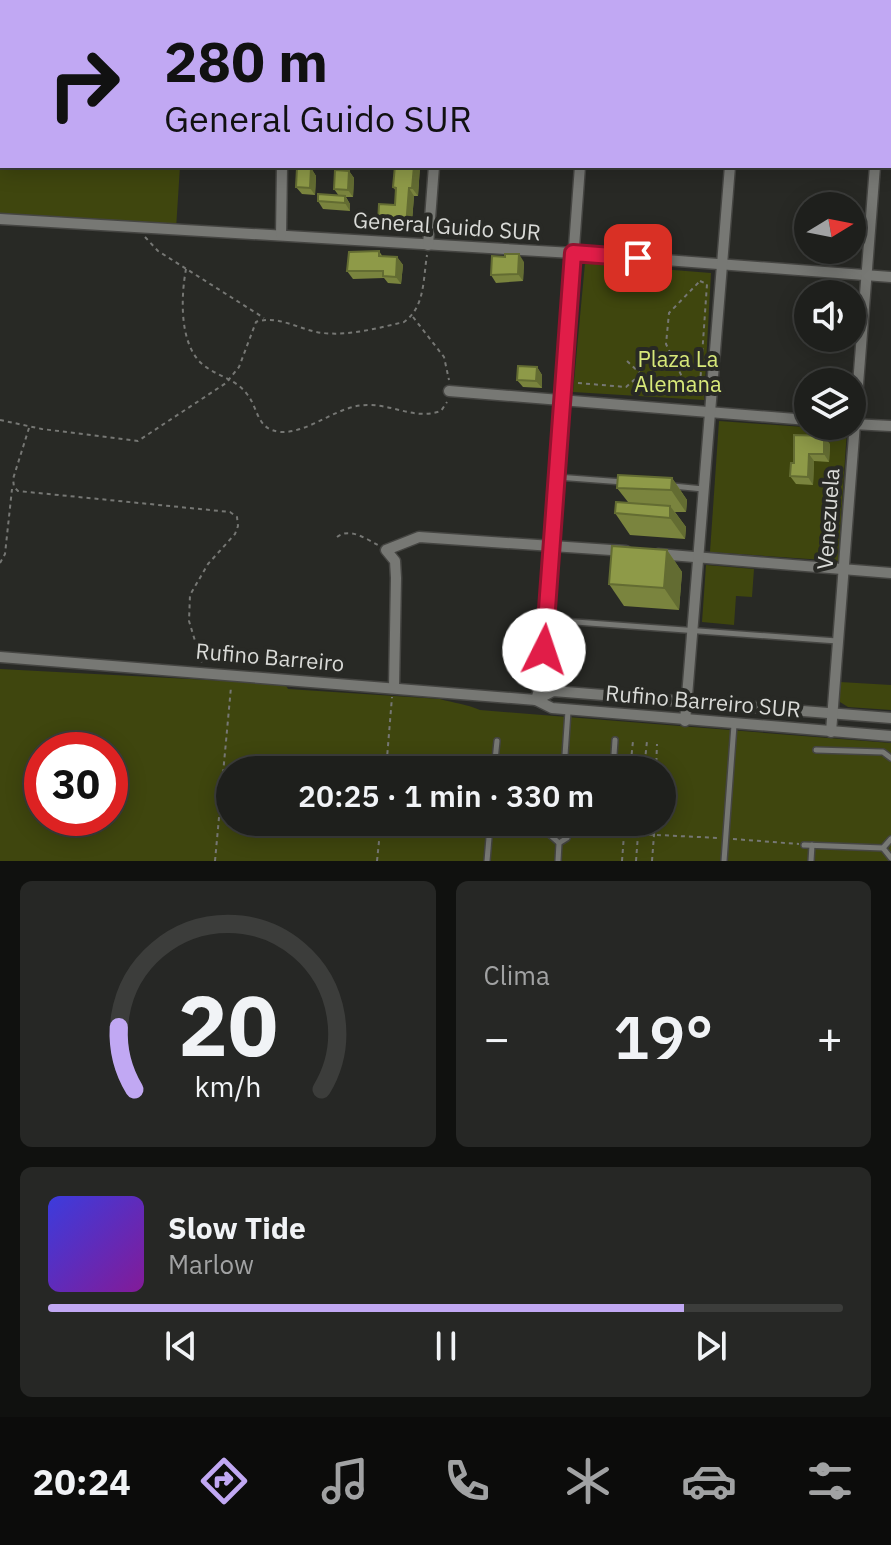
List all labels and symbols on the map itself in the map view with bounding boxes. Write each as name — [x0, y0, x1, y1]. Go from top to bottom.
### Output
north arrow — [794, 192, 866, 264]
street label: General Guido SUR — [352, 204, 542, 247]
pin — [604, 224, 672, 292]
park label: Plaza La Alemana — [634, 344, 722, 398]
street label: Venezuela — [809, 467, 846, 571]
position arrow — [502, 608, 586, 692]
street label: Rufino Barreiro — [195, 636, 346, 677]
street label: Rufino Barreiro SUR — [604, 678, 802, 723]
speed limit sign: 30 — [24, 732, 128, 836]

